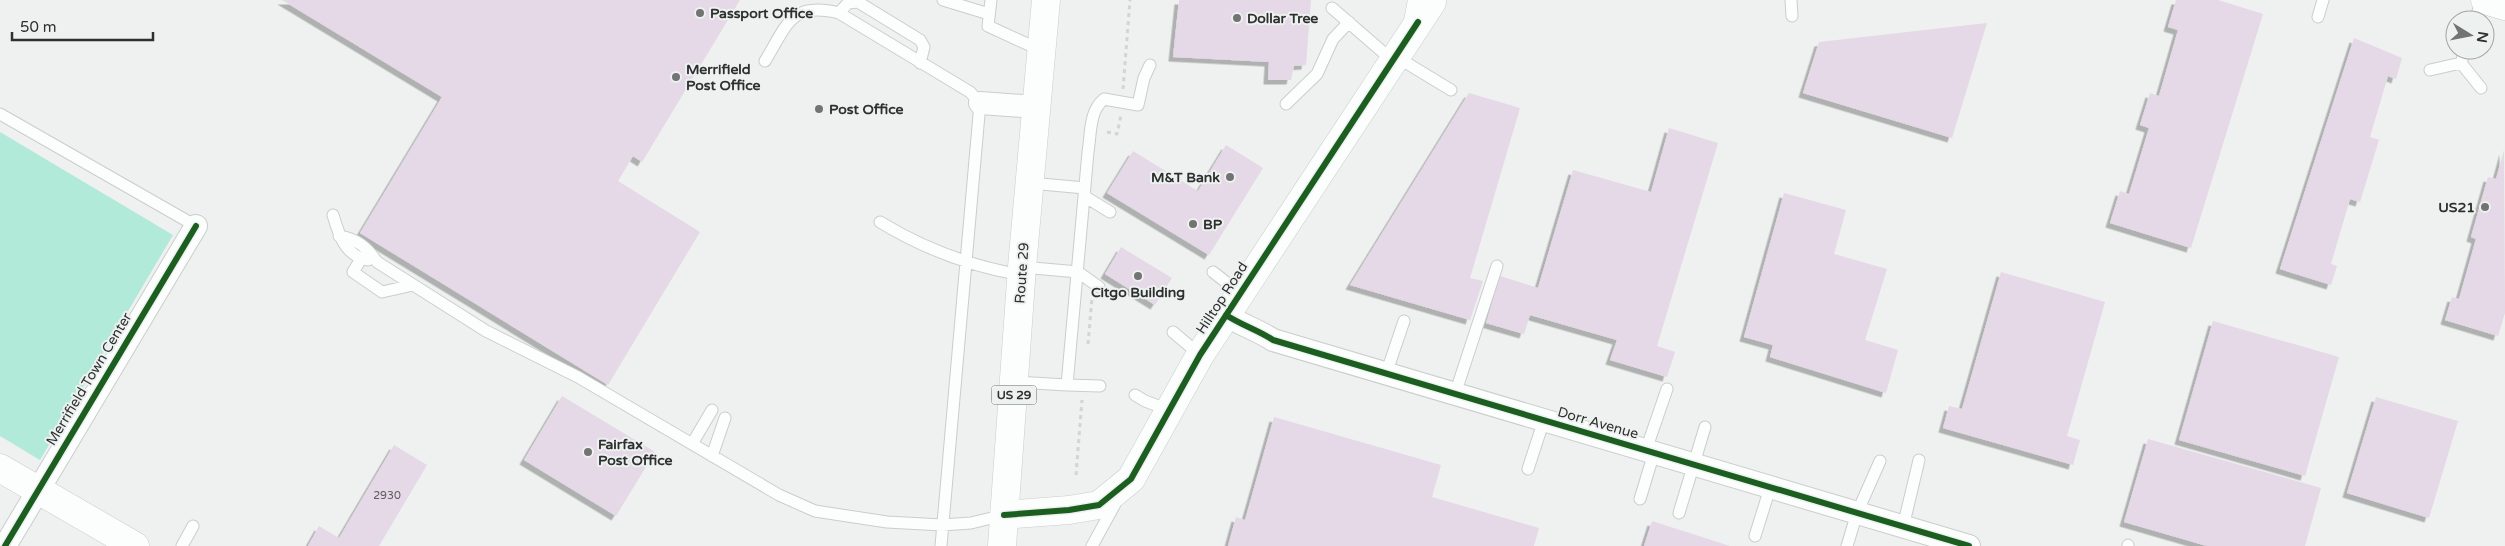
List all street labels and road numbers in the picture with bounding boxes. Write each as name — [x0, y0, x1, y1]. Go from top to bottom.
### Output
street label: Route 29 — [1011, 242, 1033, 304]
street label: Hilltop Road — [1192, 259, 1252, 337]
street label: Merrifield Town Center — [43, 309, 136, 448]
road number: US 29 — [992, 386, 1036, 404]
street label: Dorr Avenue — [1556, 403, 1640, 443]

